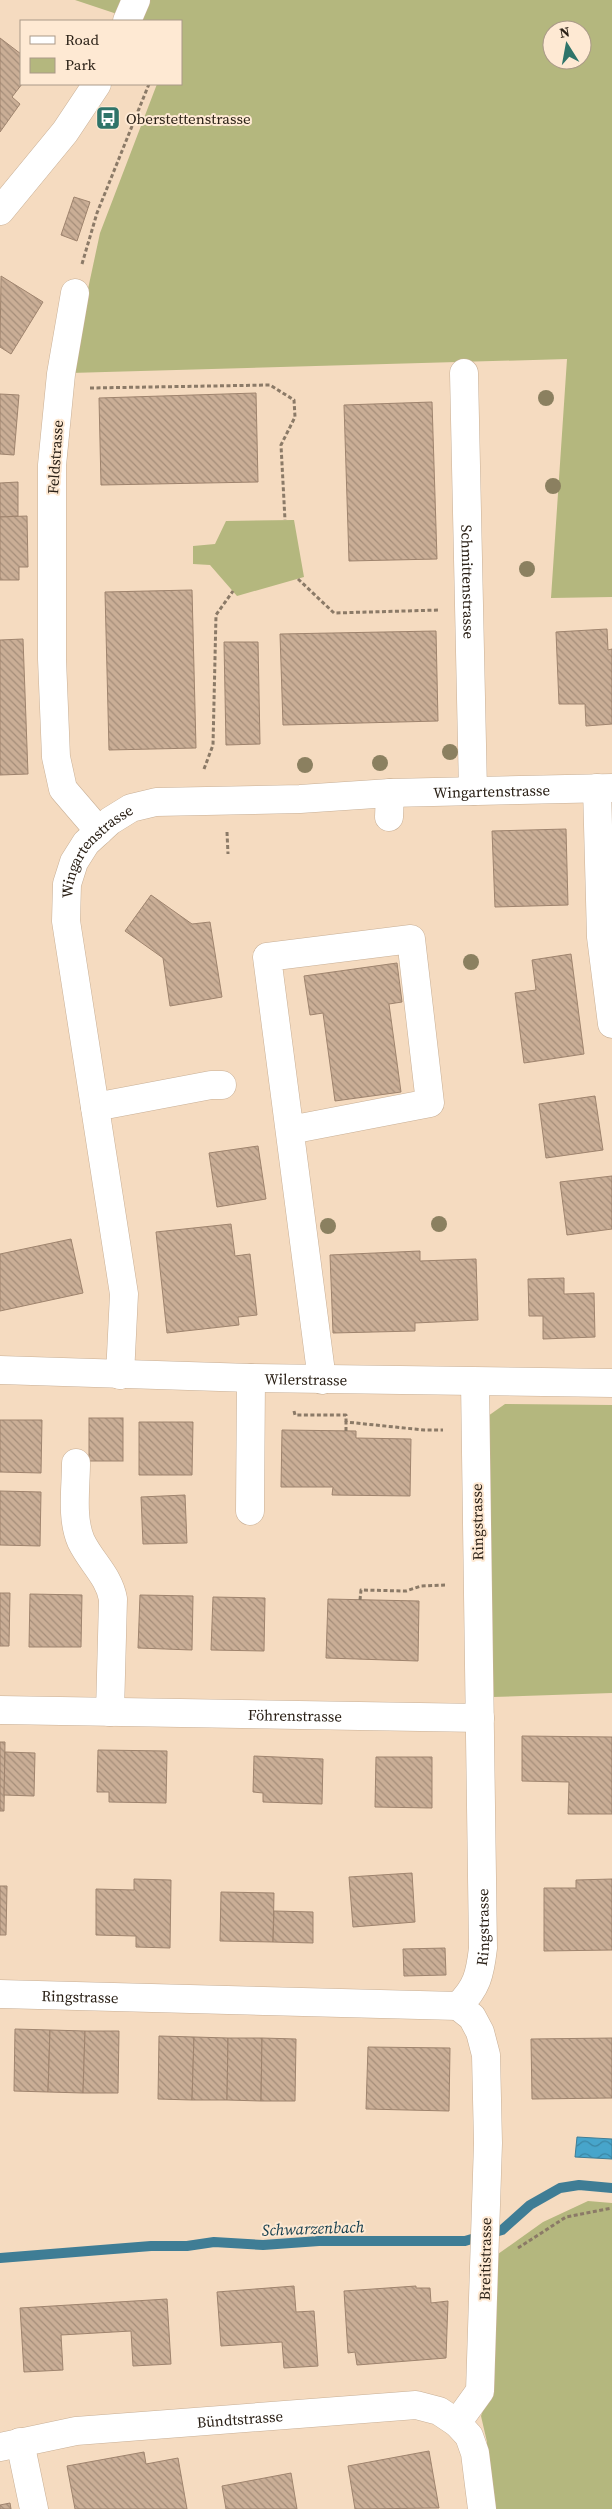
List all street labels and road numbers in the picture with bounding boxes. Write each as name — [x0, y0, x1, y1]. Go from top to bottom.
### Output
street label: Feldstrasse — [42, 419, 68, 495]
street label: Schmittenstrasse — [457, 525, 480, 640]
street label: Wingartenstrasse — [433, 779, 551, 803]
street label: Wingartenstrasse — [56, 799, 137, 898]
street label: Wilerstrasse — [264, 1368, 348, 1390]
street label: Ringstrasse — [466, 1483, 488, 1561]
street label: Föhrenstrasse — [248, 1704, 343, 1726]
street label: Ringstrasse — [470, 1888, 494, 1967]
street label: Ringstrasse — [41, 1985, 119, 2008]
street label: Breitistrasse — [474, 2217, 496, 2301]
street label: Bündtstrasse — [196, 2405, 284, 2432]

